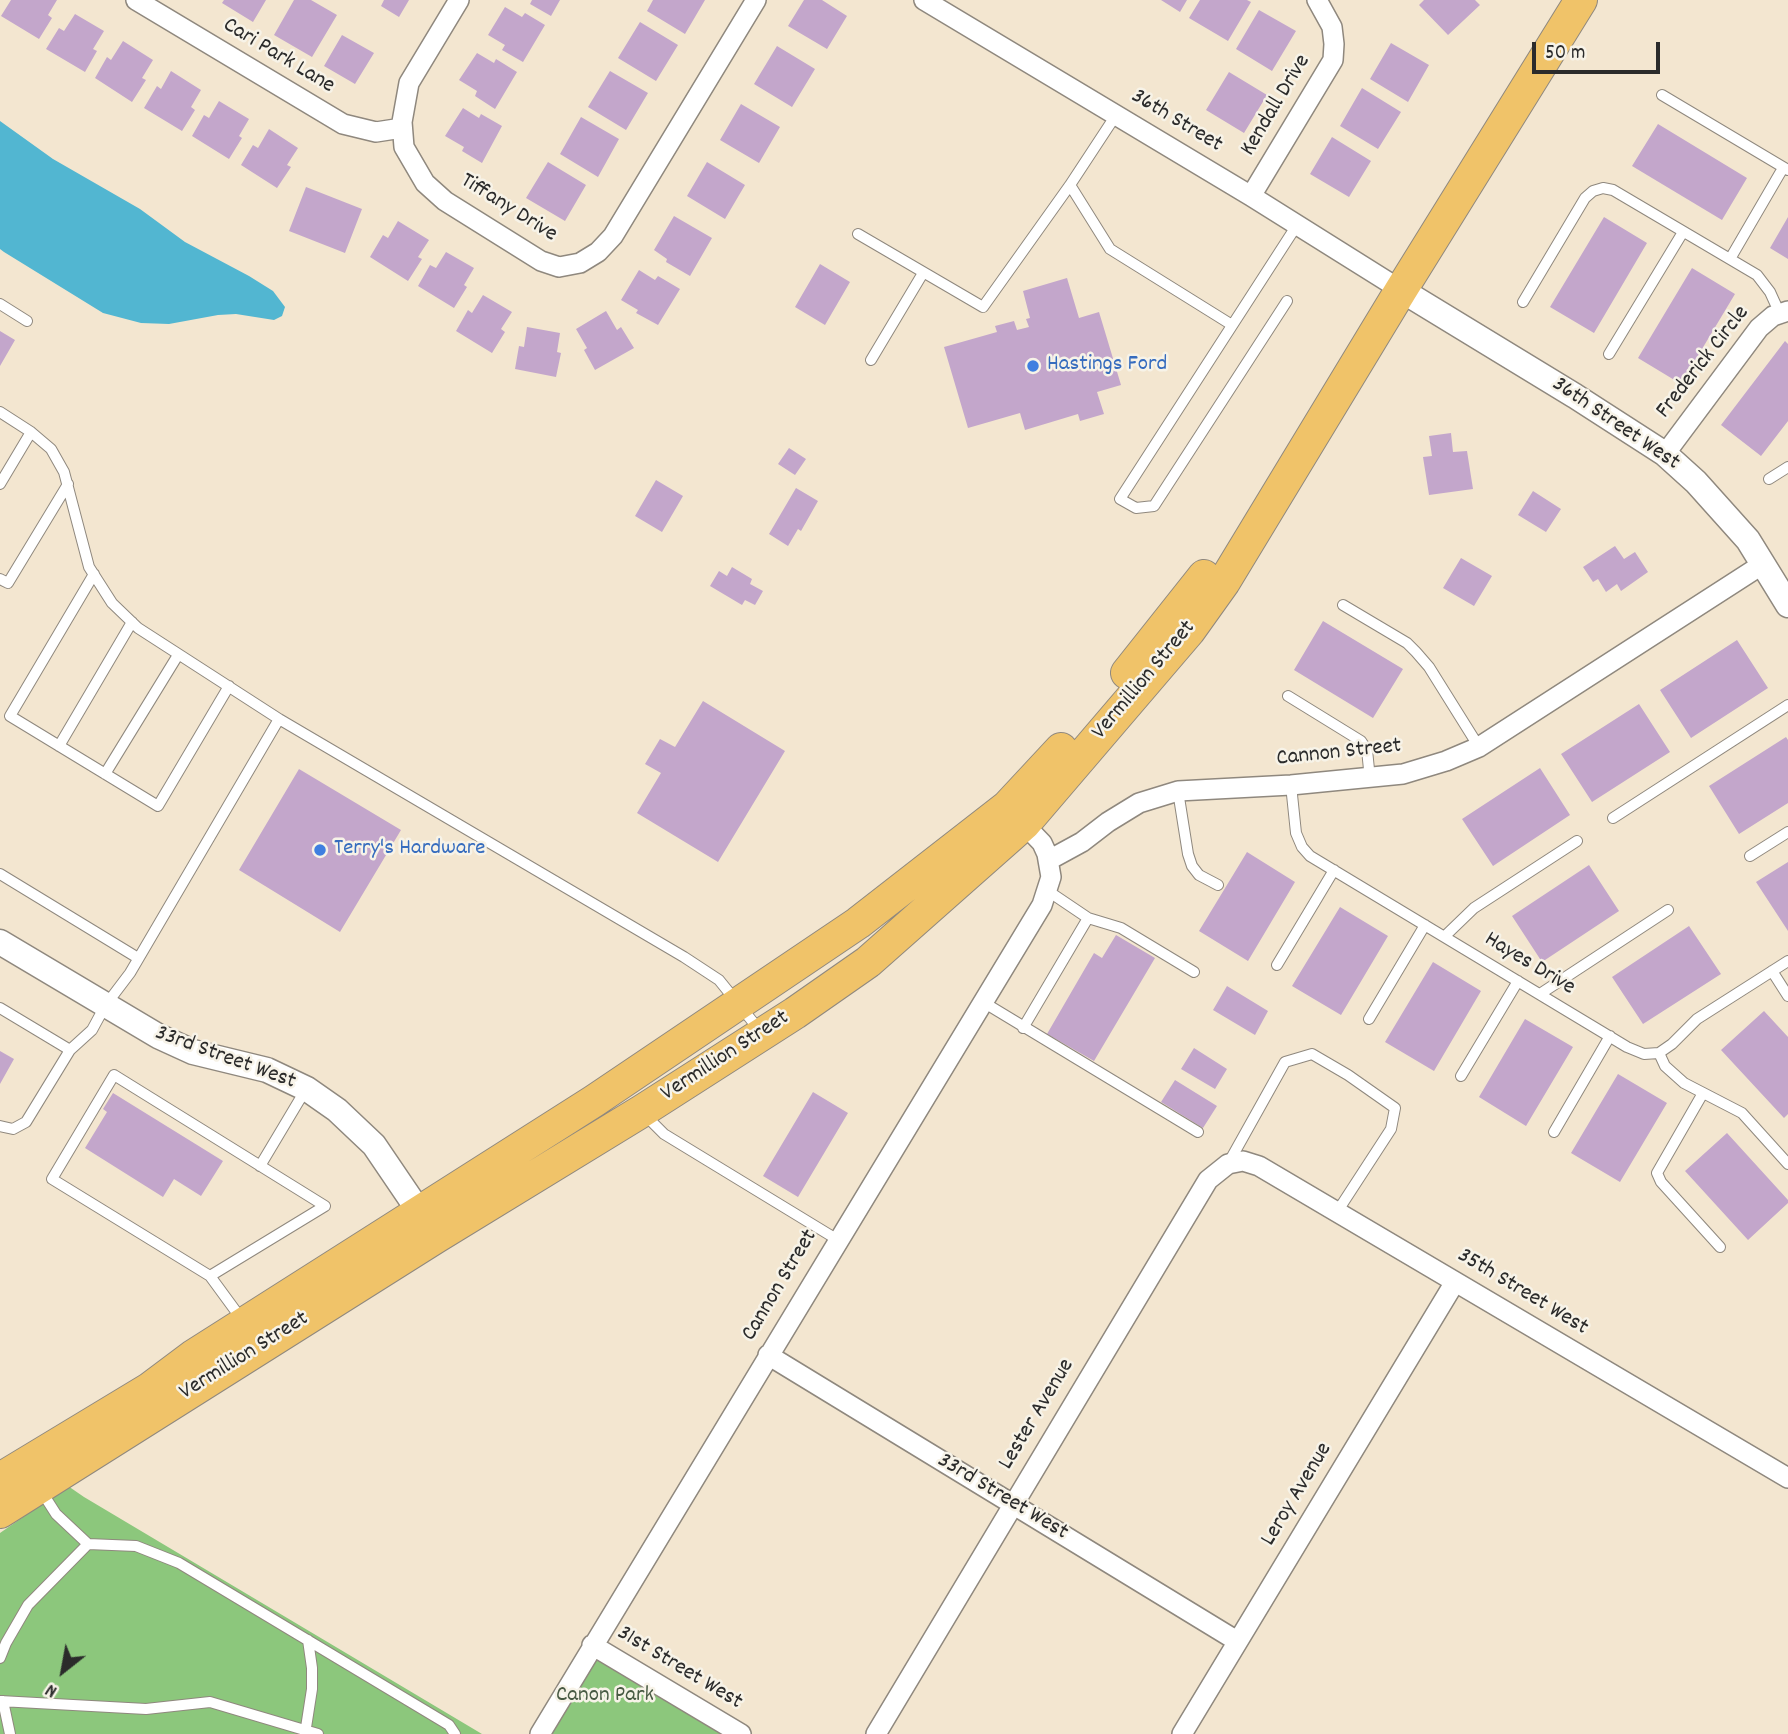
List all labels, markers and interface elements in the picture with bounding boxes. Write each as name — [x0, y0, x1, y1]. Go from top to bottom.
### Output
street label: Cari Park Lane — [217, 13, 339, 101]
scale bar — [1536, 28, 1664, 72]
text: 50 m — [1545, 39, 1585, 69]
street label: Kendall Drive — [1236, 50, 1318, 162]
street label: 36th Street — [1125, 84, 1227, 160]
street label: Tiffany Drive — [454, 168, 562, 250]
street label: Frederick Circle — [1651, 301, 1757, 425]
place label: Hastings Ford — [1047, 352, 1167, 380]
marker: Hastings Ford — [1025, 358, 1041, 374]
street label: 36th Street West — [1546, 372, 1684, 478]
street label: Vermillion Street — [1087, 616, 1203, 746]
street label: Cannon Street — [1275, 734, 1403, 774]
place label: Terry's Hardware — [334, 836, 485, 864]
marker: Terry's Hardware — [312, 842, 328, 858]
street label: Hayes Drive — [1478, 927, 1580, 1003]
street label: Vermillion Street — [657, 1005, 795, 1109]
street label: 33rd Street West — [151, 1021, 299, 1097]
street label: Cannon Street — [737, 1225, 825, 1347]
street label: 35th Street West — [1452, 1243, 1592, 1343]
street label: Vermillion Street — [175, 1306, 315, 1408]
street label: Lester Avenue — [994, 1355, 1082, 1475]
street label: Leroy Avenue — [1256, 1438, 1340, 1552]
street label: 33rd Street West — [932, 1448, 1072, 1548]
street label: 31st Street West — [611, 1621, 747, 1717]
north arrow — [28, 1636, 98, 1706]
text: N — [41, 1675, 63, 1703]
park label: Canon Park — [556, 1683, 654, 1711]

